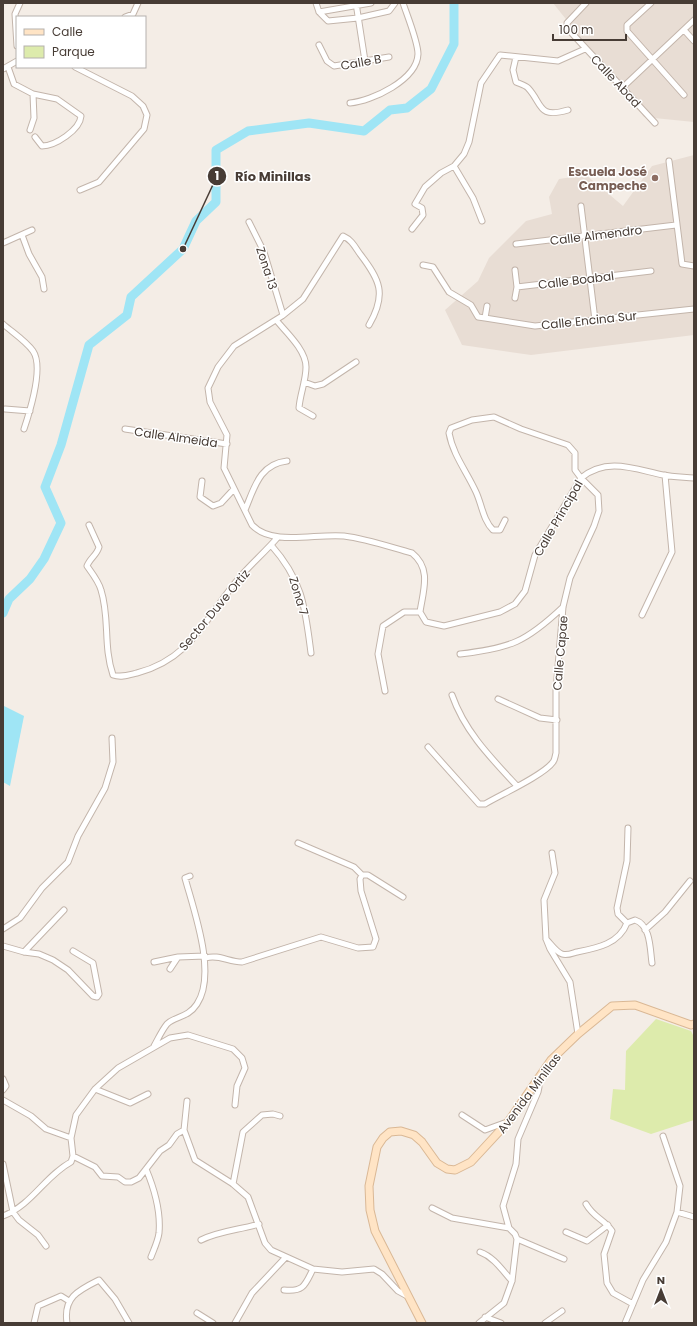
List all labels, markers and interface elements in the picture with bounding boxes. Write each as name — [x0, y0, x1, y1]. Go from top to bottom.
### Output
legend — [16, 16, 146, 68]
scale bar — [553, 16, 626, 42]
text: 100 m — [559, 21, 593, 38]
text: Calle — [52, 23, 83, 40]
text: Parque — [52, 43, 95, 60]
street label: Calle B — [339, 50, 383, 74]
street label: Calle Abad — [587, 51, 645, 111]
callout: Río Minillas — [207, 163, 319, 188]
place label: Escuela José Campeche — [568, 163, 648, 194]
text: 1 — [215, 167, 219, 184]
text: Río Minillas — [235, 167, 311, 186]
marker: Escuela José Campeche — [650, 173, 660, 183]
street label: Calle Almendro — [549, 221, 643, 249]
street label: Zona 13 — [252, 244, 282, 292]
street label: Calle Boabal — [537, 267, 615, 293]
street label: Calle Encina Sur — [540, 306, 638, 333]
street label: Calle Almeida — [133, 423, 219, 451]
street label: Calle Principal — [529, 477, 587, 559]
street label: Sector Duve Ortiz — [175, 566, 253, 654]
street label: Zona 7 — [285, 575, 313, 618]
street label: Calle Capae — [548, 615, 572, 691]
street label: Avenida Minillas — [493, 1049, 565, 1137]
north arrow — [641, 1270, 681, 1310]
text: N — [657, 1272, 665, 1288]

